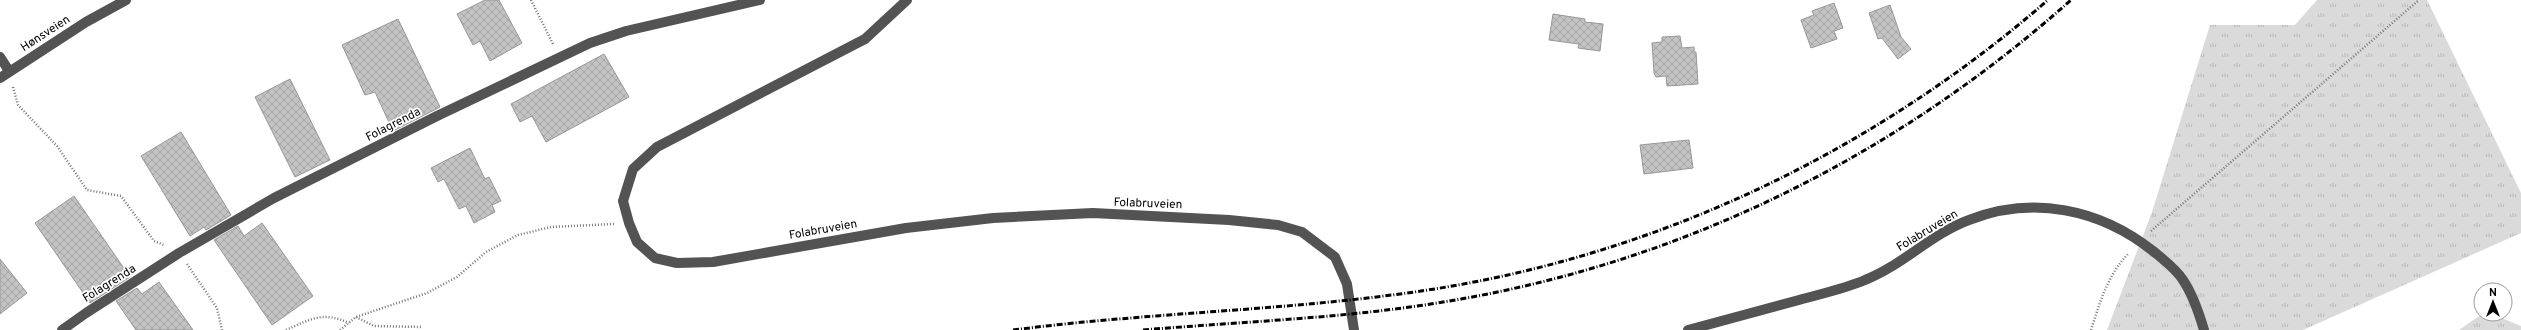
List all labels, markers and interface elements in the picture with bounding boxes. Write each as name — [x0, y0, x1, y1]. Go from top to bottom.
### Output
street label: Hønsveien — [18, 12, 73, 56]
street label: Folagrenda — [363, 104, 424, 146]
street label: Folabruveien — [1113, 195, 1183, 213]
street label: Folabruveien — [1894, 206, 1961, 255]
street label: Folabruveien — [788, 216, 859, 244]
street label: Folagrenda — [80, 261, 139, 307]
north arrow — [2473, 282, 2513, 322]
text: N — [2489, 286, 2497, 300]

